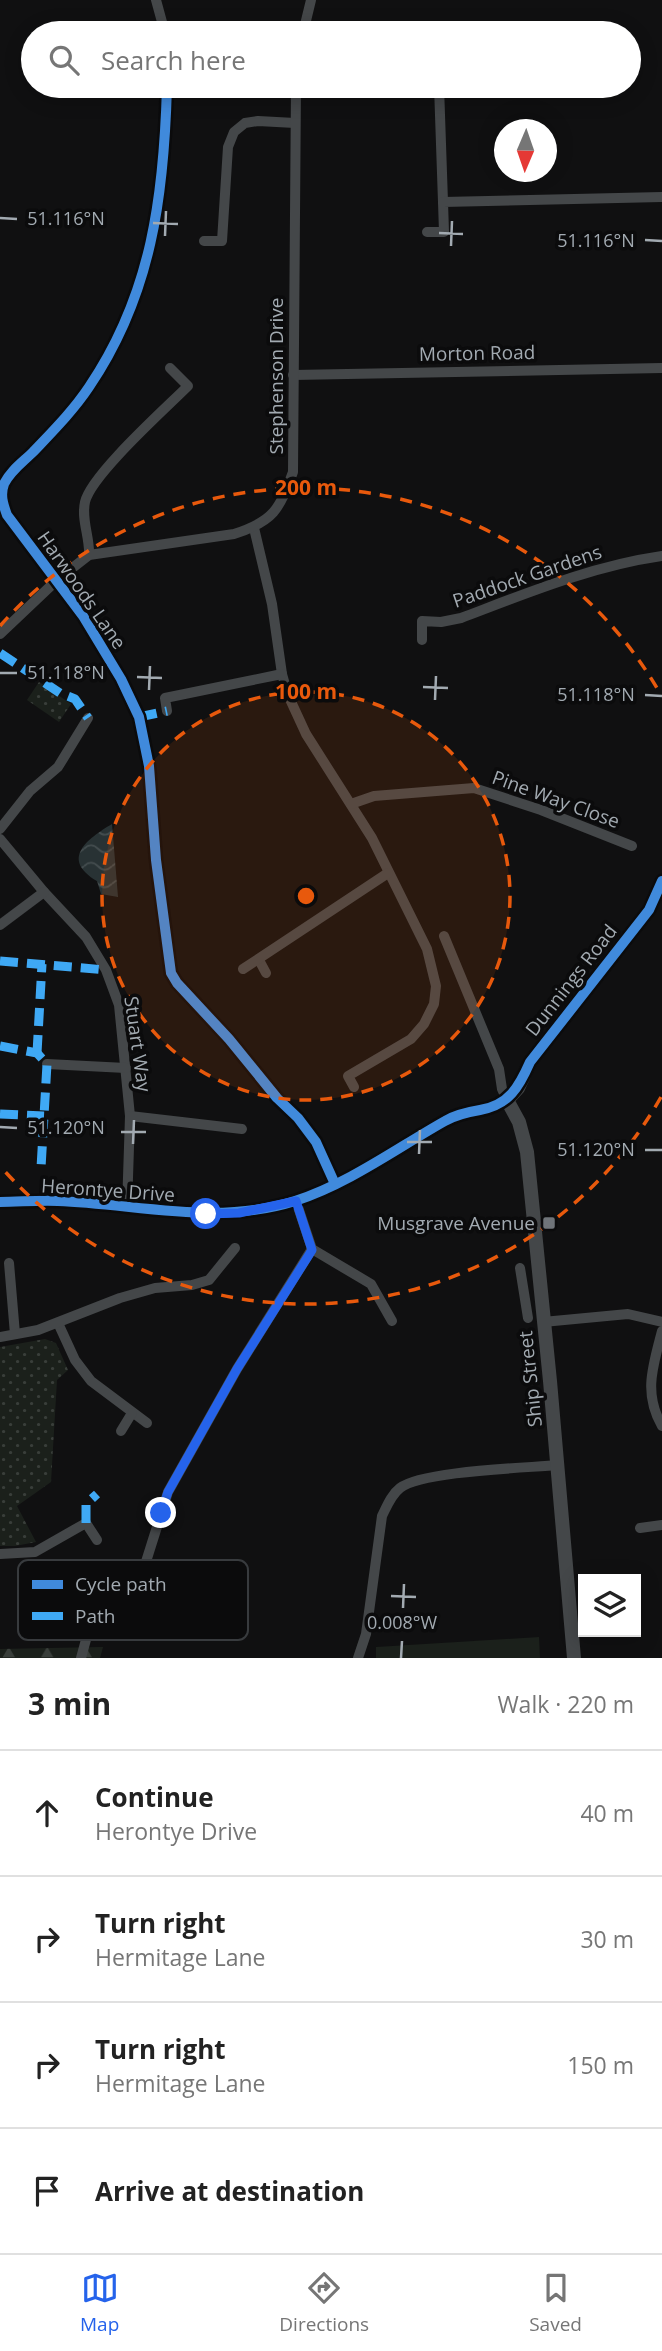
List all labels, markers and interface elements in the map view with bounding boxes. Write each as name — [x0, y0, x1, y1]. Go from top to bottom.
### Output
search box — [21, 21, 641, 98]
icon: search — [45, 41, 83, 79]
text: Search here — [101, 42, 246, 78]
north arrow — [494, 119, 557, 182]
text: 51.116°N — [27, 206, 105, 230]
text: 51.116°N — [557, 228, 635, 252]
street label: Stephenson Drive — [263, 297, 289, 455]
street label: Morton Road — [419, 339, 535, 367]
text: 200 m — [275, 473, 337, 501]
street label: Harwoods Lane — [32, 526, 132, 654]
street label: Paddock Gardens — [449, 538, 605, 614]
text: 51.118°N — [27, 660, 105, 684]
text: 100 m — [275, 677, 337, 705]
text: 51.118°N — [557, 682, 635, 706]
street label: Pine Way Close — [489, 764, 623, 834]
centre of rings — [294, 884, 318, 908]
street label: Dunnings Road — [519, 919, 623, 1041]
street label: Stuart Way — [118, 994, 158, 1094]
text: 51.120°N — [27, 1115, 105, 1139]
text: 51.120°N — [557, 1137, 635, 1161]
street label: Herontye Drive — [40, 1172, 176, 1208]
route start — [190, 1198, 221, 1229]
place label: Musgrave Avenue — [377, 1210, 535, 1236]
marker: Musgrave Avenue — [541, 1215, 557, 1231]
street label: Ship Street — [512, 1329, 548, 1428]
route end — [145, 1497, 176, 1528]
legend — [18, 1560, 248, 1640]
text: Cycle path — [75, 1571, 167, 1597]
map controls — [578, 1574, 641, 1637]
button: layers — [578, 1574, 641, 1637]
text: Path — [75, 1603, 115, 1629]
text: 0.008°W — [367, 1610, 437, 1634]
text: 3 min — [28, 1683, 111, 1724]
text: Walk · 220 m — [497, 1688, 634, 1720]
text: Continue — [95, 1779, 214, 1815]
icon: ahead — [28, 1794, 66, 1832]
text: 40 m — [580, 1797, 634, 1829]
text: Herontye Drive — [95, 1815, 257, 1847]
text: Turn right — [95, 1905, 226, 1941]
icon: right — [28, 1920, 66, 1958]
text: 30 m — [580, 1923, 634, 1955]
text: Hermitage Lane — [95, 1941, 266, 1973]
text: Turn right — [95, 2031, 226, 2067]
icon: right — [28, 2046, 66, 2084]
text: 150 m — [567, 2049, 634, 2081]
text: Hermitage Lane — [95, 2067, 266, 2099]
icon: arrive — [28, 2172, 66, 2210]
text: Arrive at destination — [95, 2173, 364, 2209]
tab: Map — [80, 2269, 119, 2337]
tab: Directions — [279, 2269, 369, 2337]
tab: Saved — [529, 2269, 582, 2337]

